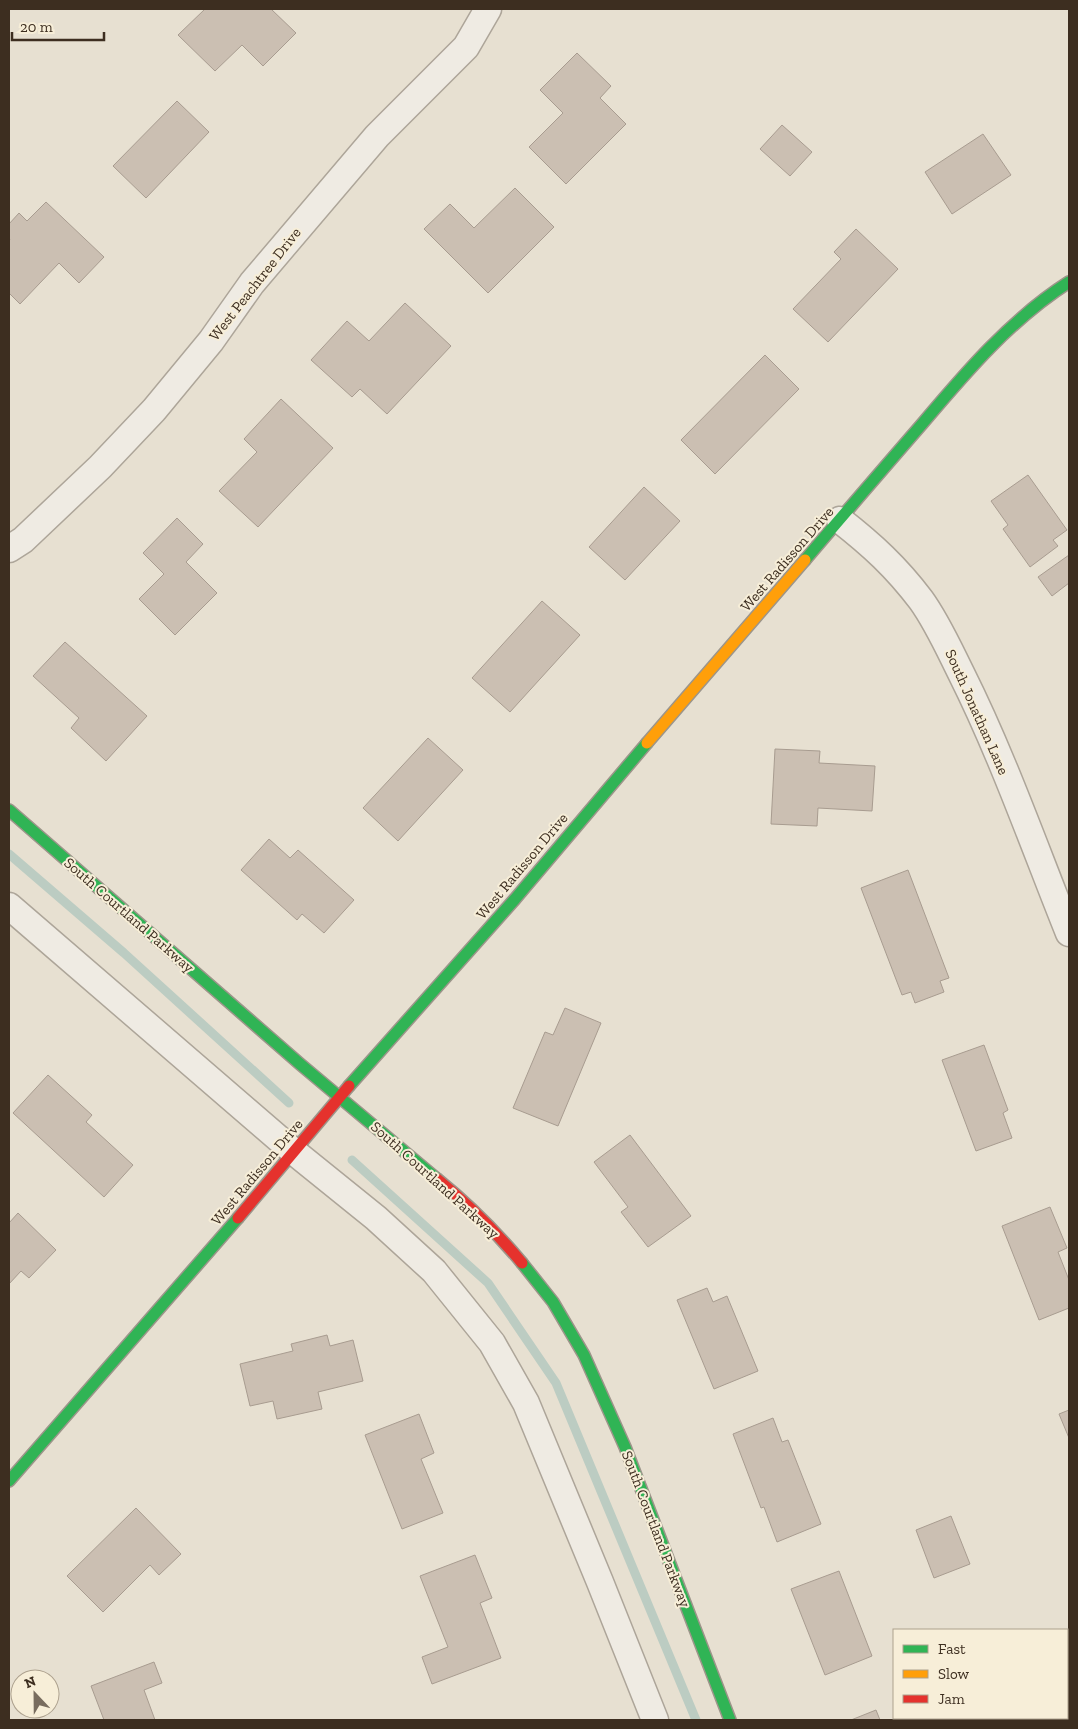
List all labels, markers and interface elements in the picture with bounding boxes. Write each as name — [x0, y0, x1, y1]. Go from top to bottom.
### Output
scale bar — [12, 10, 105, 42]
text: 20 m — [20, 18, 53, 36]
street label: West Peachtree Drive — [205, 224, 305, 344]
street label: West Radisson Drive — [737, 503, 837, 615]
street label: South Jonathan Lane — [941, 647, 1013, 777]
street label: West Radisson Drive — [472, 809, 572, 923]
street label: South Courtland Parkway — [60, 854, 198, 977]
street label: West Radisson Drive — [207, 1115, 307, 1229]
street label: South Courtland Parkway — [367, 1118, 503, 1243]
street label: South Courtland Parkway — [618, 1448, 694, 1610]
legend — [893, 1629, 1068, 1719]
text: Fast — [938, 1640, 966, 1658]
text: Slow — [938, 1665, 970, 1683]
north arrow — [10, 1669, 60, 1719]
text: N — [22, 1672, 39, 1692]
text: Jam — [938, 1690, 965, 1708]

